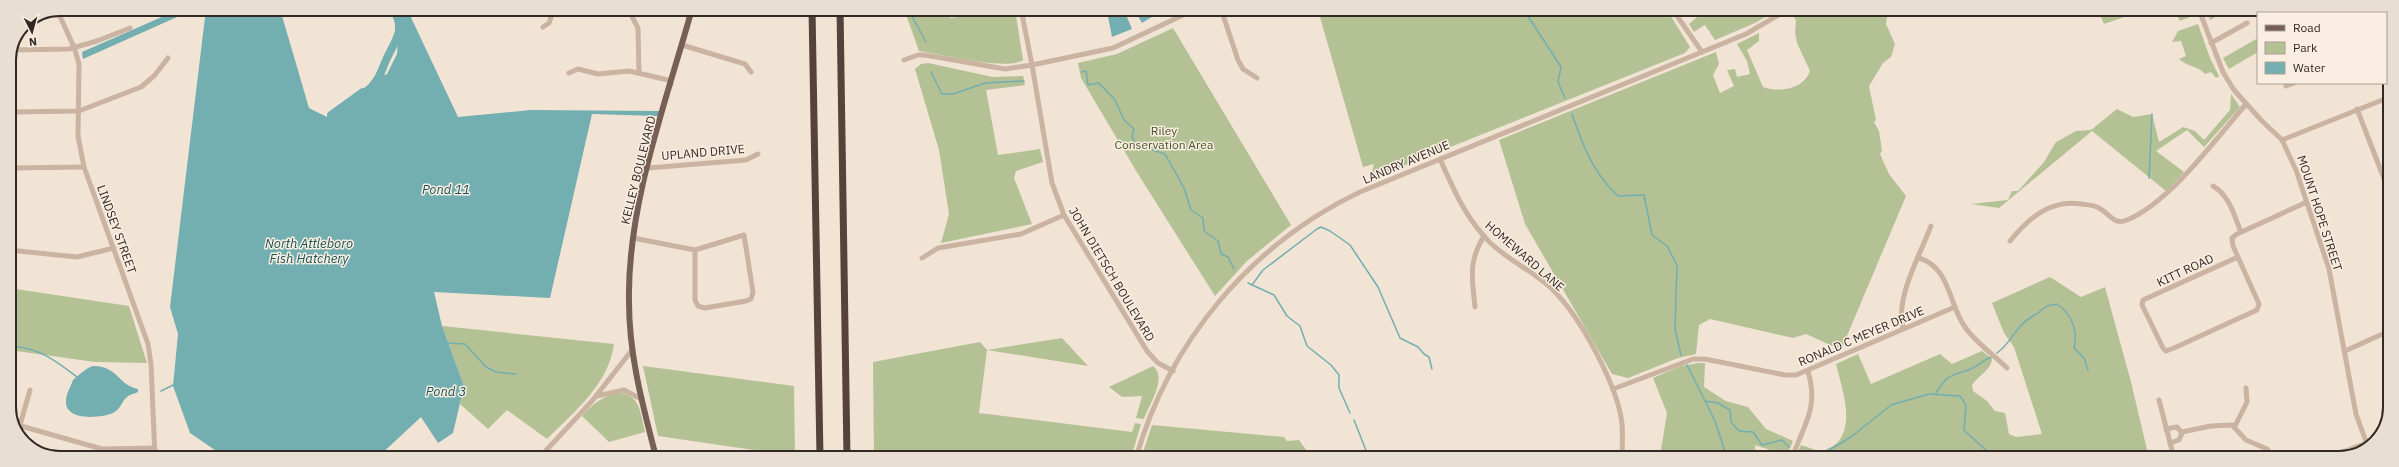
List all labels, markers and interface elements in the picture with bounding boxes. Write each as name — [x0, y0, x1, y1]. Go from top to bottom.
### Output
north arrow — [12, 12, 52, 52]
legend — [2257, 12, 2387, 84]
text: Road — [2293, 20, 2321, 35]
text: N — [28, 35, 38, 49]
text: Park — [2293, 40, 2318, 55]
text: Water — [2293, 60, 2326, 75]
street label: KELLEY BOULEVARD — [617, 114, 659, 226]
park label: Riley Conservation Area — [1115, 123, 1214, 152]
street label: LANDRY AVENUE — [1360, 137, 1452, 187]
street label: UPLAND DRIVE — [661, 141, 745, 163]
street label: MOUNT HOPE STREET — [2294, 153, 2346, 273]
water label: Pond 11 — [422, 181, 470, 198]
street label: LINDSEY STREET — [94, 183, 140, 275]
street label: JOHN DIETSCH BOULEVARD — [1066, 204, 1158, 344]
street label: HOMEWARD LANE — [1482, 218, 1568, 294]
water label: North Attleboro Fish Hatchery — [265, 235, 353, 267]
street label: KITT ROAD — [2154, 250, 2216, 290]
street label: RONALD C MEYER DRIVE — [1796, 303, 1926, 369]
water label: Pond 3 — [426, 383, 466, 400]

